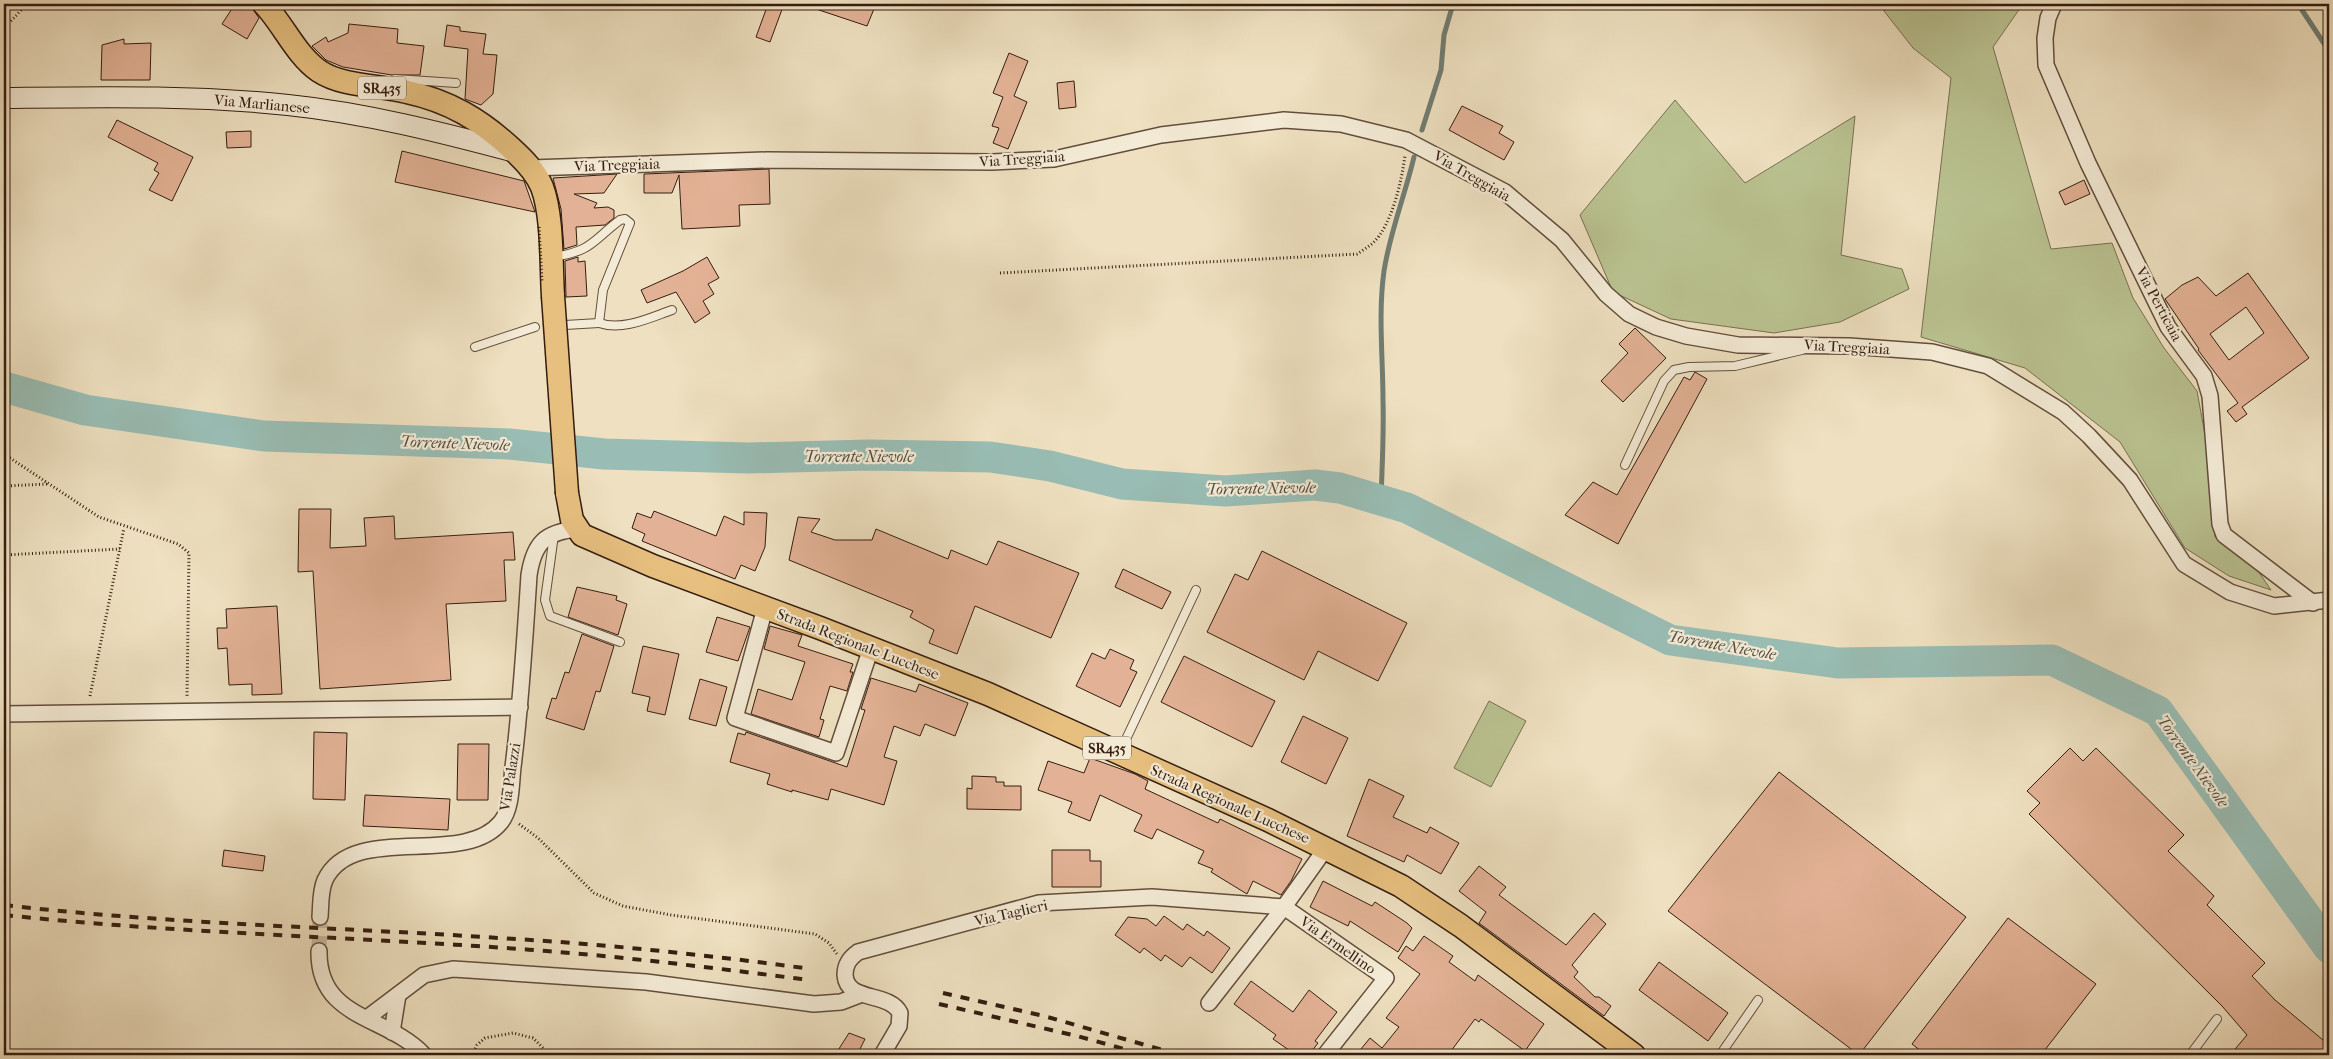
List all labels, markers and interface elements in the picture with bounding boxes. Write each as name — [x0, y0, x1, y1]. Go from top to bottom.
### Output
road number: SR435 — [358, 76, 406, 100]
street label: Via Marlianese — [213, 91, 311, 117]
street label: Via Treggiaia — [1429, 146, 1515, 206]
street label: Via Treggiaia — [978, 147, 1067, 171]
street label: Via Treggiaia — [573, 154, 661, 176]
street label: Via Perticaia — [2131, 263, 2187, 345]
street label: Via Treggiaia — [1803, 336, 1891, 358]
water label: Torrente Nievole — [400, 432, 511, 454]
water label: Torrente Nievole — [804, 447, 914, 466]
water label: Torrente Nievole — [1206, 478, 1316, 498]
street label: Strada Regionale Lucchese — [774, 605, 942, 684]
water label: Torrente Nievole — [1666, 626, 1778, 664]
water label: Torrente Nievole — [2153, 711, 2233, 811]
road number: SR435 — [1083, 736, 1131, 760]
street label: Via Palazzi — [496, 741, 524, 813]
street label: Strada Regionale Lucchese — [1148, 761, 1313, 848]
street label: Via Taglieri — [972, 896, 1050, 930]
street label: Via Ermellino — [1296, 912, 1380, 978]

